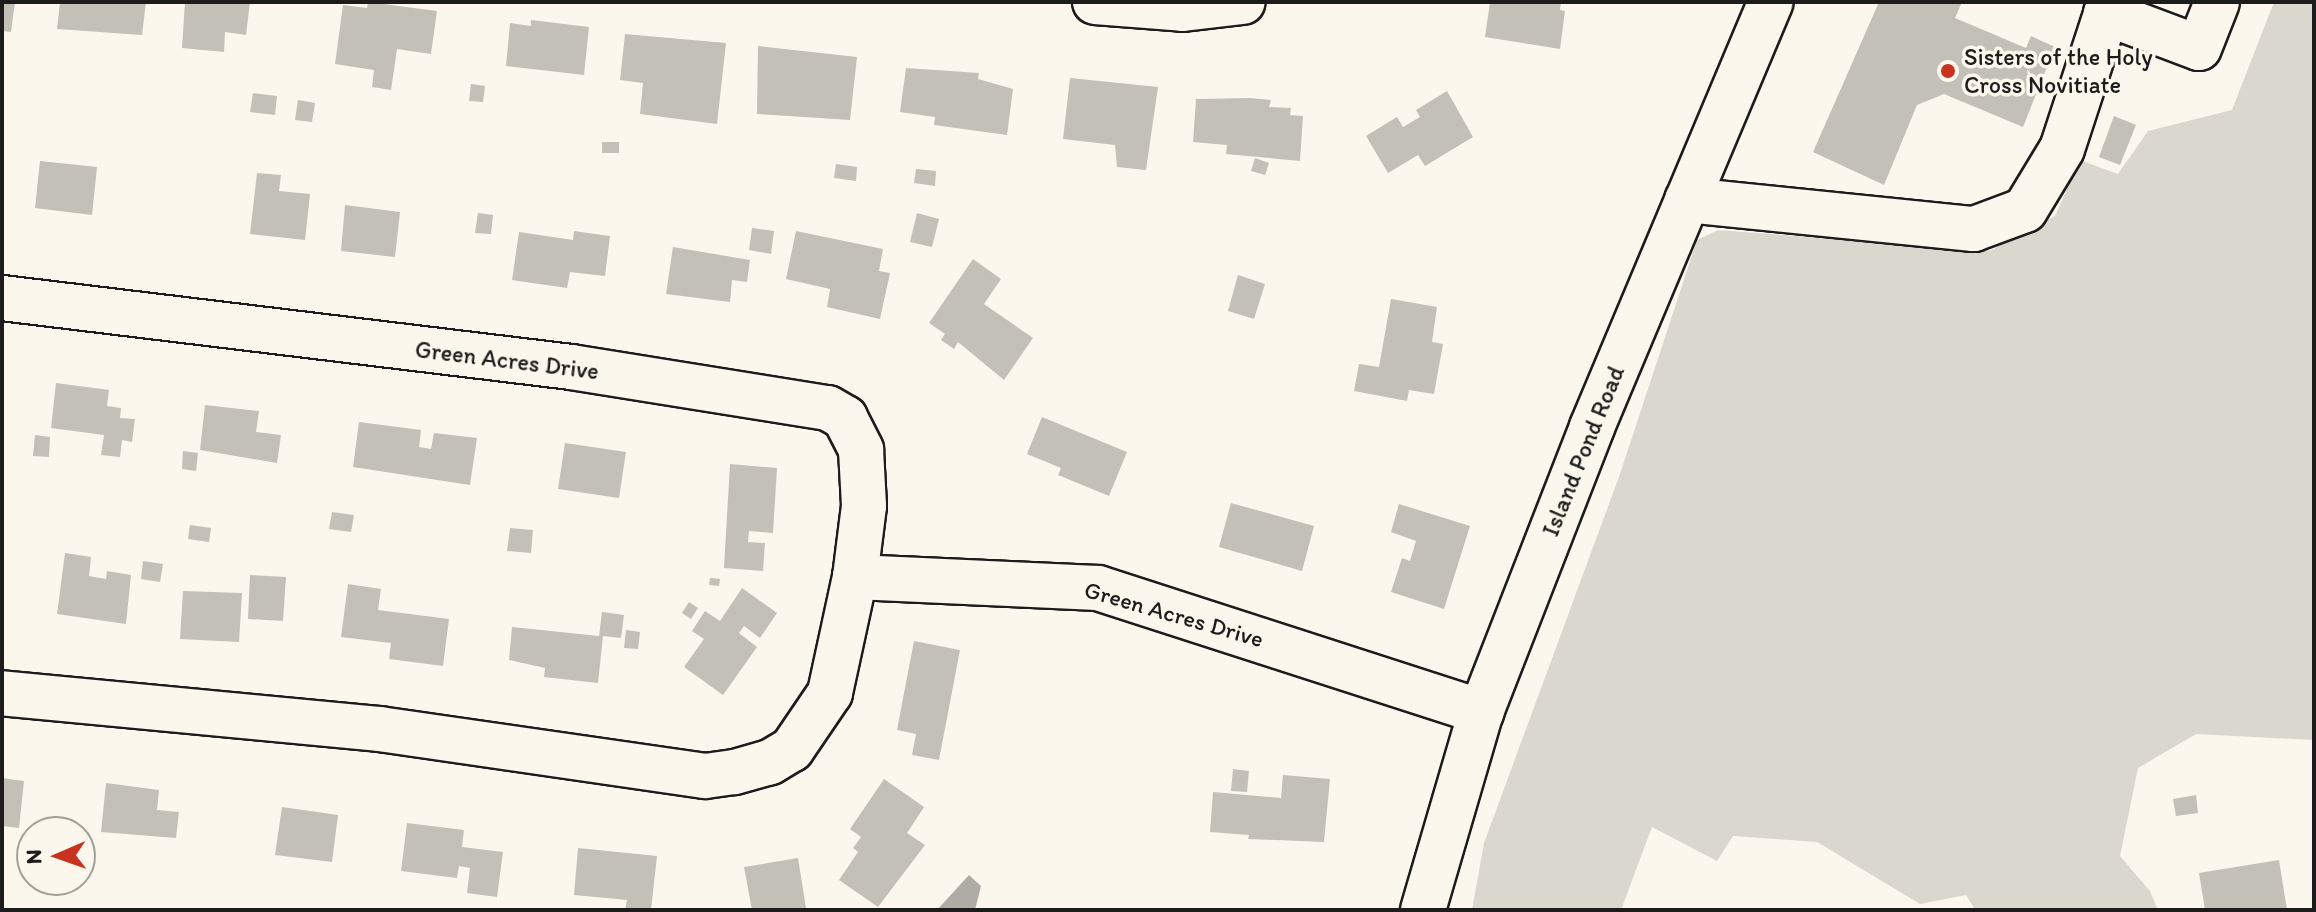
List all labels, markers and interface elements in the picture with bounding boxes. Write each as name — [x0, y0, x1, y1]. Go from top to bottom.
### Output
place label: Sisters of the Holy Cross Novitiate — [1964, 43, 2152, 99]
marker: Sisters of the Holy Cross Novitiate — [1939, 62, 1957, 80]
street label: Green Acres Drive — [414, 334, 600, 386]
street label: Island Pond Road — [1536, 362, 1630, 540]
street label: Green Acres Drive — [1081, 575, 1267, 653]
north arrow — [16, 816, 96, 896]
text: N — [20, 849, 47, 865]

